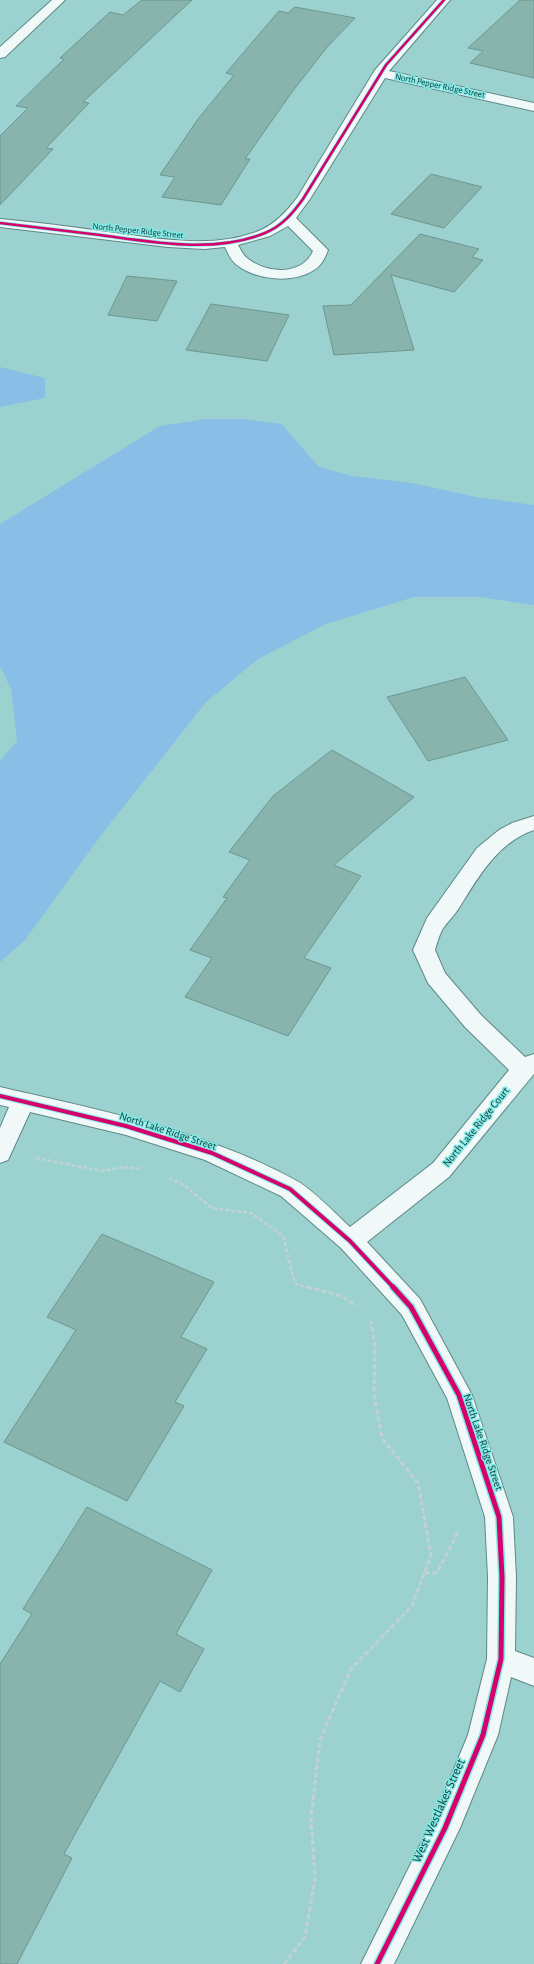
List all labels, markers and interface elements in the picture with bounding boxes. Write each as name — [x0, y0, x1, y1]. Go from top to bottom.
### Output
street label: North Pepper Ridge Street — [394, 72, 486, 100]
street label: North Pepper Ridge Street — [92, 222, 184, 240]
street label: North Lake Ridge Court — [441, 1085, 512, 1169]
street label: North Lake Ridge Street — [118, 1110, 218, 1152]
street label: North Lake Ridge Street — [461, 1392, 505, 1492]
street label: West Westlakes Street — [410, 1757, 468, 1865]

